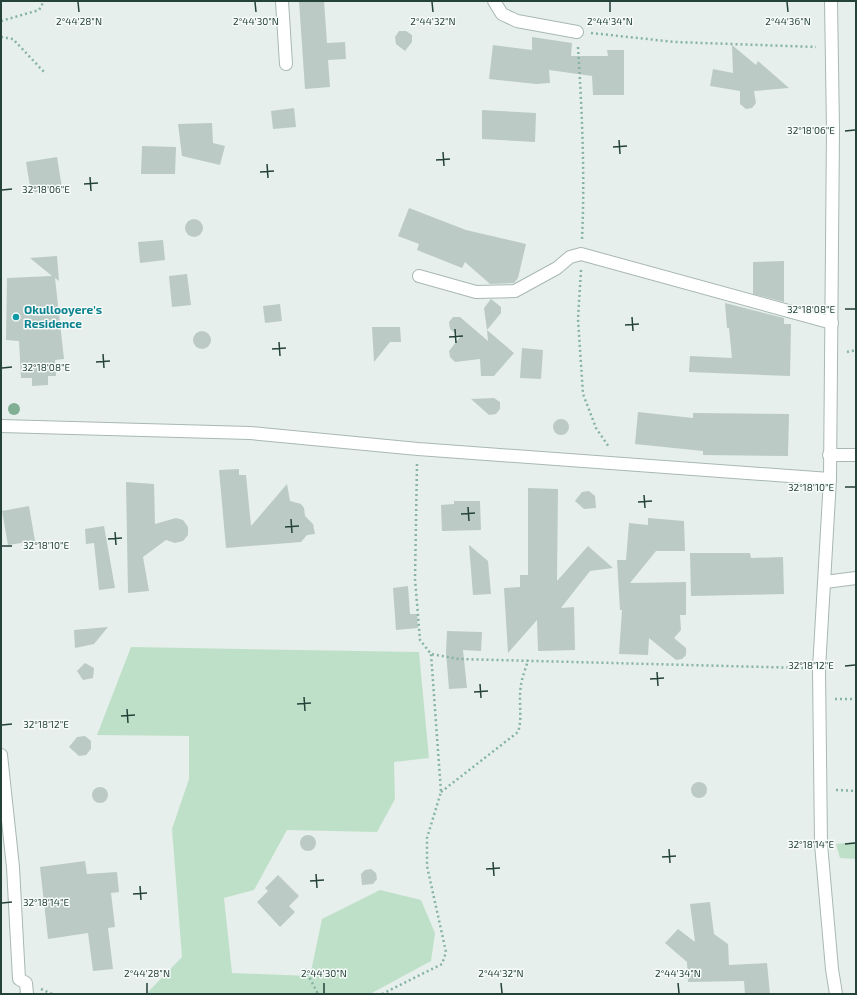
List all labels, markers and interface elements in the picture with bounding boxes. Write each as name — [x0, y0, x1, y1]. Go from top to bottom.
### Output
text: 2°44'28"N — [56, 15, 102, 27]
text: 2°44'30"N — [233, 15, 279, 27]
text: 2°44'32"N — [410, 15, 456, 27]
text: 2°44'34"N — [587, 15, 633, 27]
text: 2°44'36"N — [765, 15, 811, 27]
text: 32°18'06"E — [787, 124, 835, 136]
text: 32°18'06"E — [22, 183, 70, 195]
place label: Okullooyere's Residence — [24, 302, 102, 330]
text: 32°18'08"E — [787, 303, 835, 315]
marker: Okullooyere's Residence — [11, 312, 21, 322]
text: 32°18'08"E — [22, 361, 70, 373]
text: 32°18'10"E — [788, 481, 834, 493]
text: 32°18'10"E — [23, 539, 69, 551]
text: 32°18'12"E — [788, 659, 834, 671]
text: 32°18'12"E — [23, 718, 69, 730]
text: 32°18'14"E — [788, 838, 834, 850]
text: 32°18'14"E — [23, 896, 69, 908]
text: 2°44'28"N — [124, 967, 170, 979]
text: 2°44'30"N — [301, 967, 347, 979]
text: 2°44'32"N — [478, 967, 524, 979]
text: 2°44'34"N — [655, 967, 701, 979]

